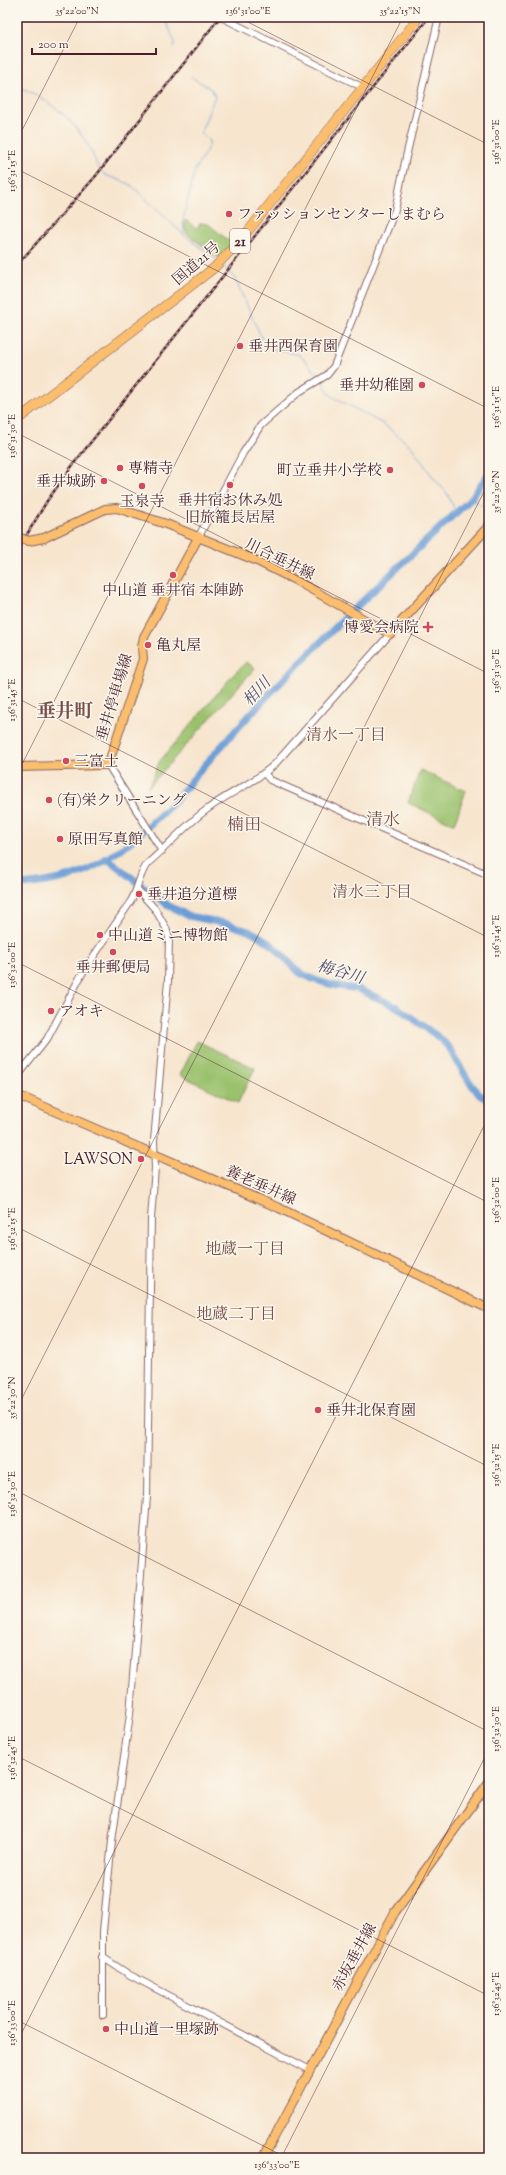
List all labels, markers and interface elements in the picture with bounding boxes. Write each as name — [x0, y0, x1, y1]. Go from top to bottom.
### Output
text: 35°22'00"N — [55, 4, 99, 19]
text: 136°31'00"E — [225, 4, 271, 19]
text: 35°22'15"N — [380, 4, 420, 19]
scale bar — [32, 30, 156, 56]
text: 200 m — [38, 36, 69, 54]
text: 136°31'00"E — [489, 119, 504, 165]
text: 136°31'15"E — [5, 150, 20, 192]
place label: ファッションセンターしまむら — [237, 205, 446, 226]
marker: ファッションセンターしまむら — [224, 209, 234, 219]
road number: 21 — [230, 229, 250, 253]
street label: 国道21号 — [169, 237, 225, 291]
place label: 垂井西保育園 — [248, 337, 338, 358]
marker: 垂井西保育園 — [235, 341, 245, 351]
place label: 垂井幼稚園 — [339, 376, 414, 397]
marker: 垂井幼稚園 — [417, 380, 427, 390]
text: 136°31'15"E — [489, 386, 504, 428]
text: 136°31'30"E — [5, 414, 20, 458]
place label: 専精寺 — [128, 459, 173, 480]
place label: 町立垂井小学校 — [277, 461, 382, 482]
marker: 専精寺 — [115, 463, 125, 473]
marker: 町立垂井小学校 — [385, 465, 395, 475]
text: 35°22'30"N — [489, 471, 504, 513]
place label: 垂井城跡 — [36, 472, 96, 493]
marker: 垂井城跡 — [99, 476, 109, 486]
marker: 垂井宿お休み処 旧旅籠長居屋 — [225, 480, 235, 490]
marker: 玉泉寺 — [137, 481, 147, 491]
place label: 垂井宿お休み処 旧旅籠長居屋 — [177, 491, 283, 529]
place label: 玉泉寺 — [119, 492, 165, 513]
street label: 川合垂井線 — [241, 534, 318, 586]
marker: 中山道 垂井宿 本陣跡 — [168, 570, 178, 580]
place label: 中山道 垂井宿 本陣跡 — [102, 581, 244, 602]
place label: 博愛会病院 — [344, 618, 419, 639]
marker: 博愛会病院 — [422, 621, 434, 633]
place label: 亀丸屋 — [156, 636, 201, 657]
marker: 亀丸屋 — [143, 640, 153, 650]
text: 136°31'30"E — [489, 649, 504, 693]
street label: 垂井停車場線 — [92, 651, 139, 744]
water label: 相川 — [239, 672, 279, 712]
text: 136°31'45"E — [5, 679, 20, 721]
district label: 垂井町 — [36, 699, 94, 726]
district label: 清水一丁目 — [306, 725, 386, 748]
place label: 三富士 — [74, 752, 119, 773]
marker: 三富士 — [61, 756, 71, 766]
place label: (有)栄クリーニング — [57, 791, 186, 812]
marker: (有)栄クリーニング — [44, 795, 54, 805]
district label: 清水 — [366, 809, 400, 833]
district label: 楠田 — [227, 814, 261, 838]
place label: 原田写真館 — [68, 830, 143, 851]
marker: 原田写真館 — [55, 834, 65, 844]
district label: 清水三丁目 — [332, 882, 412, 905]
place label: 垂井追分道標 — [147, 885, 237, 906]
marker: 垂井追分道標 — [134, 889, 144, 899]
text: 136°31'45"E — [489, 915, 504, 957]
place label: 中山道ミニ博物館 — [108, 926, 228, 947]
marker: 中山道ミニ博物館 — [95, 930, 105, 940]
text: 136°32'00"E — [5, 942, 20, 988]
marker: 垂井郵便局 — [108, 947, 118, 957]
water label: 梅谷川 — [314, 956, 368, 992]
place label: 垂井郵便局 — [75, 958, 151, 979]
place label: アオキ — [59, 1002, 104, 1023]
marker: アオキ — [46, 1006, 56, 1016]
place label: LAWSON — [64, 1150, 133, 1171]
marker: LAWSON — [136, 1154, 146, 1164]
street label: 養老垂井線 — [222, 1162, 299, 1211]
text: 136°32'00"E — [489, 1177, 504, 1223]
text: 136°32'15"E — [5, 1207, 20, 1251]
district label: 地蔵一丁目 — [205, 1239, 285, 1262]
district label: 地蔵二丁目 — [196, 1304, 276, 1327]
text: 35°22'30"N — [5, 1377, 20, 1419]
place label: 垂井北保育園 — [326, 1401, 416, 1422]
marker: 垂井北保育園 — [313, 1405, 323, 1415]
text: 136°32'15"E — [489, 1443, 504, 1487]
text: 136°32'30"E — [5, 1471, 20, 1517]
text: 136°32'30"E — [489, 1706, 504, 1752]
text: 136°32'45"E — [5, 1736, 20, 1780]
street label: 赤坂垂井線 — [328, 1920, 383, 1996]
text: 136°32'45"E — [489, 1972, 504, 2016]
text: 136°33'00"E — [5, 2000, 20, 2046]
place label: 中山道一里塚跡 — [114, 2020, 219, 2041]
marker: 中山道一里塚跡 — [101, 2024, 111, 2034]
text: 136°33'00"E — [254, 2158, 300, 2173]

